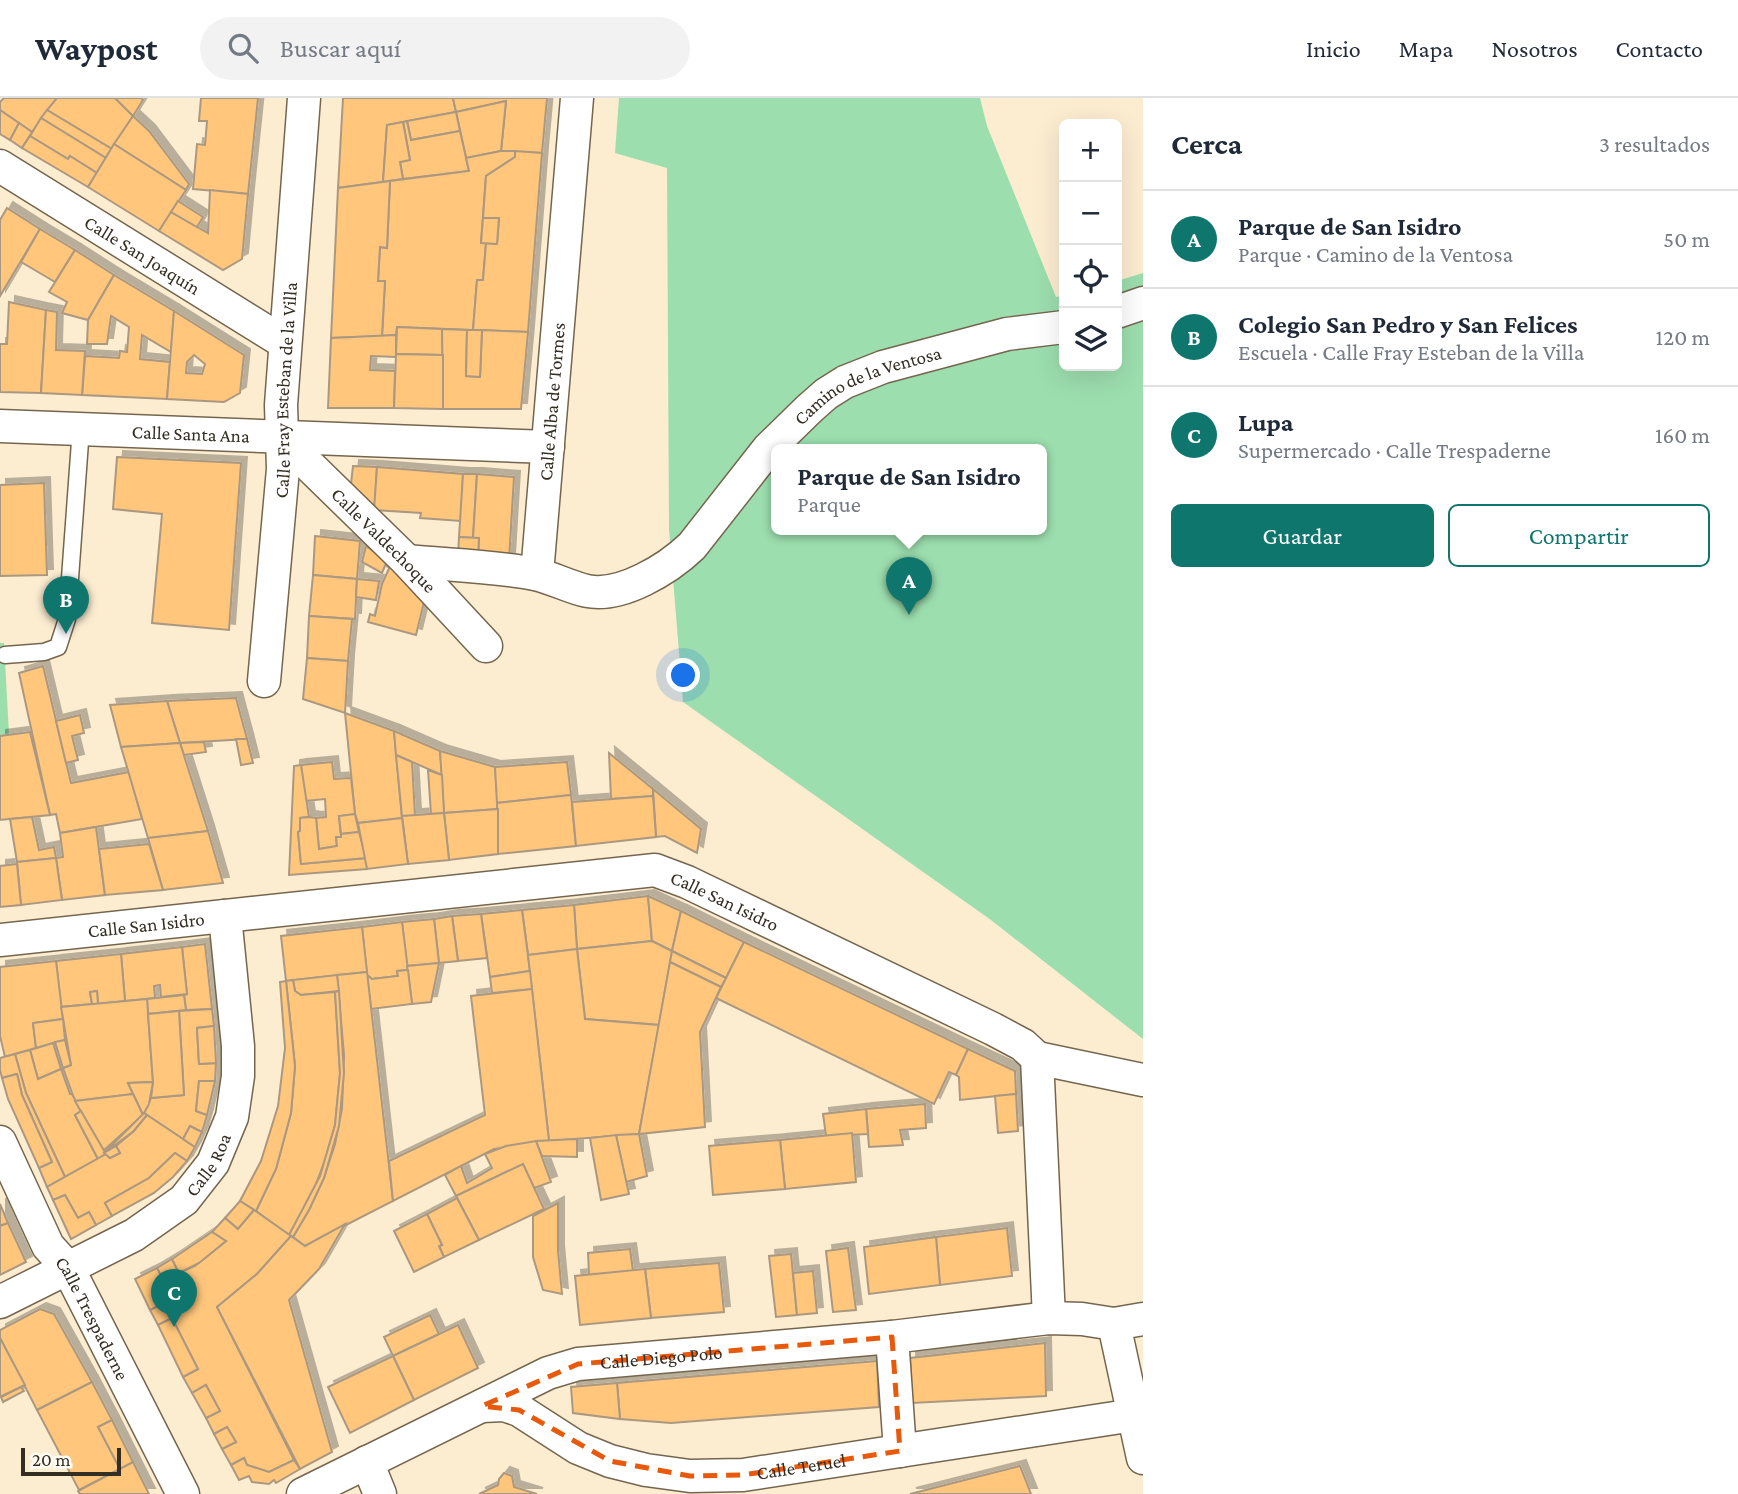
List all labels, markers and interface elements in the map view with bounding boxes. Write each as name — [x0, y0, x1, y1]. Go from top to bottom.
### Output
search box — [200, 17, 690, 80]
icon: search — [224, 29, 262, 67]
text: Waypost — [35, 30, 158, 67]
text: Buscar aquí — [280, 34, 401, 63]
text: Inicio — [1306, 35, 1361, 62]
text: Mapa — [1399, 35, 1453, 62]
text: Nosotros — [1491, 35, 1578, 62]
text: Contacto — [1616, 35, 1703, 62]
map controls — [1059, 119, 1122, 371]
button: + — [1059, 119, 1122, 182]
text: Cerca — [1171, 127, 1242, 160]
text: 3 resultados — [1599, 131, 1710, 157]
button: − — [1059, 182, 1122, 245]
street label: Calle San Joaquín — [81, 211, 204, 298]
text: Parque de San Isidro — [1238, 212, 1461, 241]
text: A — [1187, 226, 1201, 252]
text: 50 m — [1663, 226, 1710, 252]
text: Parque · Camino de la Ventosa — [1238, 241, 1513, 267]
button: locate — [1059, 245, 1122, 308]
street label: Calle Fray Esteban de la Villa — [270, 281, 301, 499]
button: layers — [1059, 308, 1122, 371]
text: Colegio San Pedro y San Felices — [1238, 310, 1578, 339]
street label: Calle Alba de Tormes — [534, 322, 569, 482]
text: B — [1187, 324, 1201, 350]
text: 120 m — [1656, 324, 1710, 350]
text: Escuela · Calle Fray Esteban de la Villa — [1238, 339, 1584, 365]
street label: Camino de la Ventosa — [789, 341, 944, 429]
text: Lupa — [1238, 408, 1293, 437]
street label: Calle Santa Ana — [131, 421, 250, 446]
text: C — [1187, 422, 1201, 448]
text: 160 m — [1655, 422, 1710, 448]
text: Supermercado · Calle Trespaderne — [1238, 437, 1551, 463]
popup — [771, 444, 1047, 535]
text: Parque de San Isidro — [797, 462, 1021, 491]
street label: Calle Valdechoque — [327, 483, 441, 597]
text: Parque — [797, 491, 861, 517]
button: Guardar — [1171, 504, 1434, 567]
button: Compartir — [1448, 504, 1710, 567]
pin: A — [886, 557, 932, 615]
pin: B — [43, 576, 89, 634]
your location — [666, 658, 700, 692]
street label: Calle San Isidro — [668, 866, 782, 935]
street label: Calle San Isidro — [87, 908, 206, 941]
street label: Calle Roa — [181, 1130, 235, 1200]
street label: Calle Trespaderne — [52, 1252, 134, 1383]
pin: C — [151, 1269, 197, 1327]
street label: Calle Diego Polo — [599, 1341, 723, 1373]
scale bar — [21, 1445, 121, 1477]
text: 20 m — [32, 1449, 71, 1470]
street label: Calle Teruel — [755, 1449, 847, 1483]

